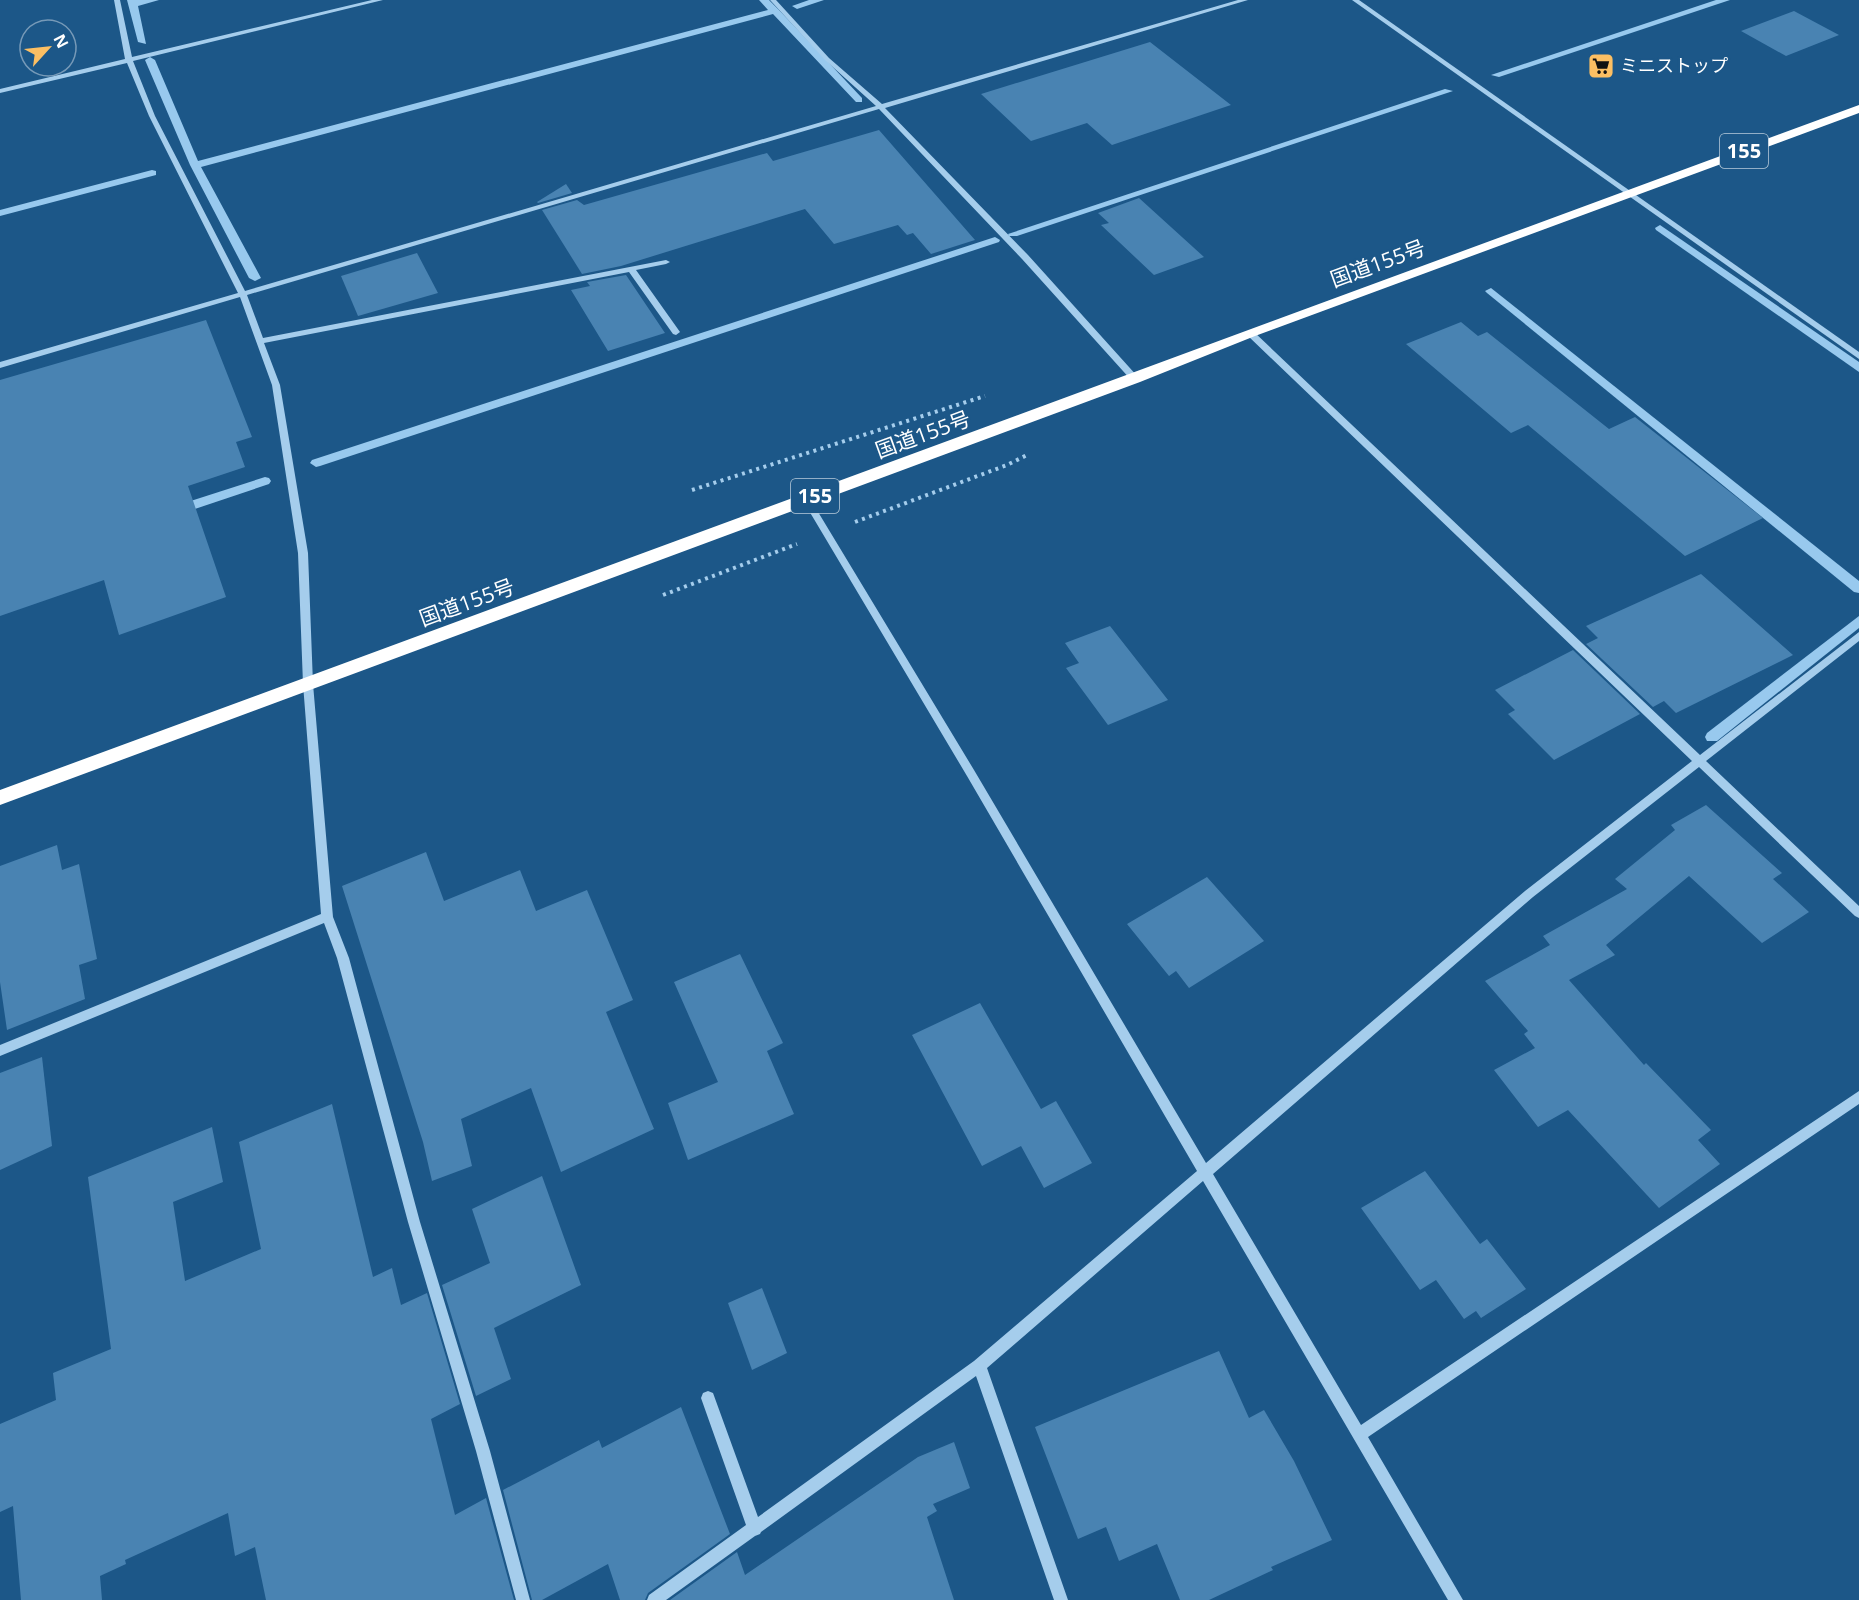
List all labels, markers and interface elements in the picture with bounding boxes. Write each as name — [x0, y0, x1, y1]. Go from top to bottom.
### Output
north arrow — [18, 18, 78, 78]
text: N — [49, 30, 74, 52]
supermarket icon: ミニストップ — [1586, 51, 1616, 81]
place label: ミニストップ — [1620, 53, 1728, 77]
road number: 155 — [1720, 134, 1768, 168]
street label: 国道155号 — [1326, 233, 1429, 293]
street label: 国道155号 — [871, 404, 974, 464]
road number: 155 — [791, 479, 839, 513]
street label: 国道155号 — [415, 572, 518, 632]

